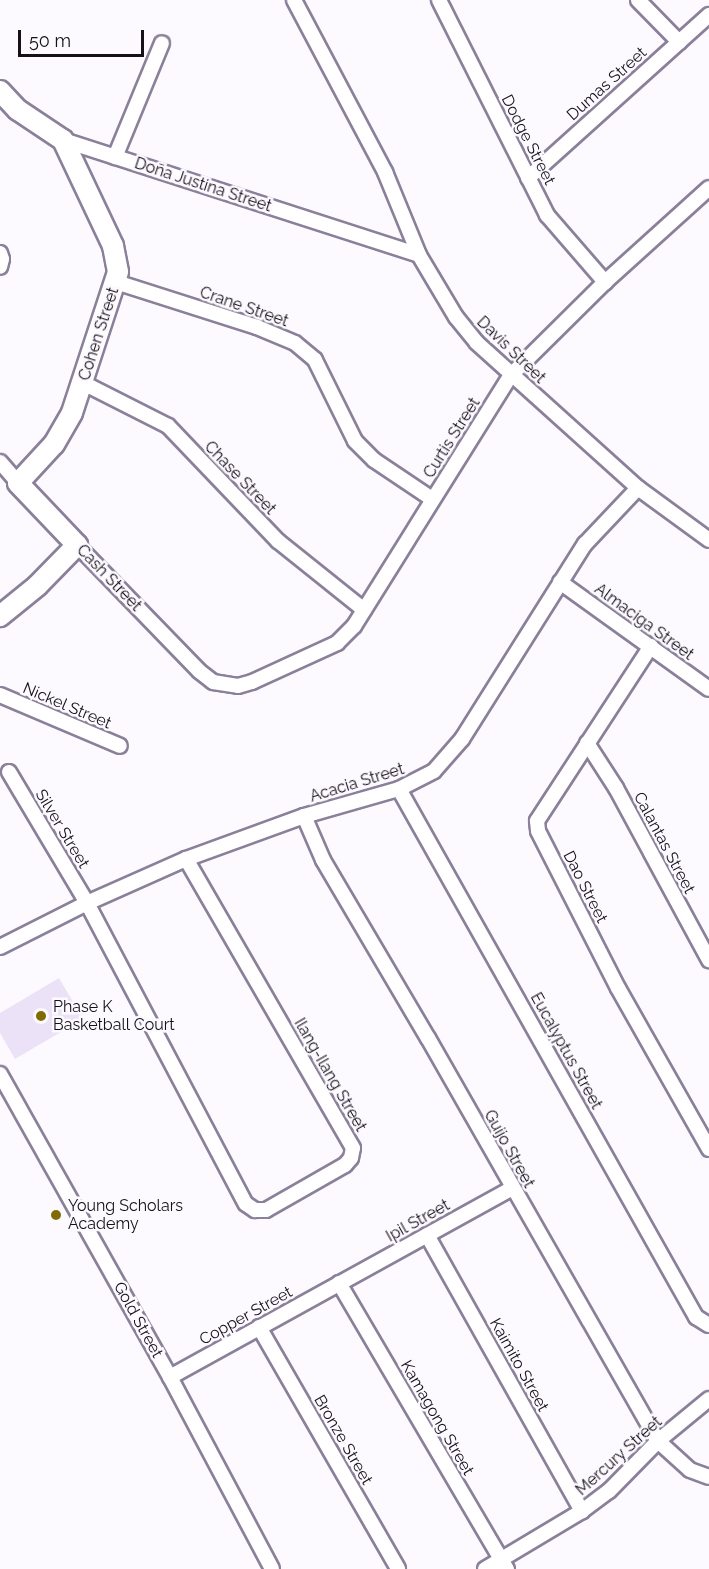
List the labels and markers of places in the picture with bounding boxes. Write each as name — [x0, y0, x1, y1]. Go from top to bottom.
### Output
place label: Phase K Basketball Court — [53, 997, 175, 1035]
marker: Phase K Basketball Court — [34, 1009, 48, 1023]
place label: Young Scholars Academy — [68, 1196, 183, 1234]
marker: Young Scholars Academy — [49, 1208, 63, 1222]

